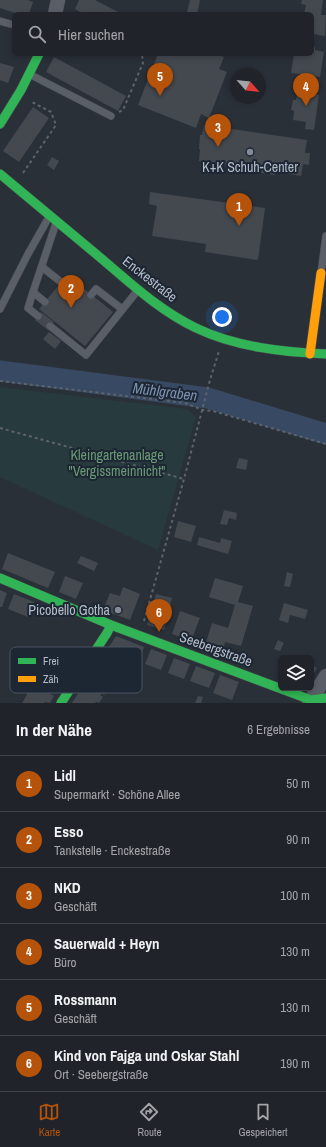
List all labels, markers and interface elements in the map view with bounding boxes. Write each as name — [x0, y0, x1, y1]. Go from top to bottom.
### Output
search box — [12, 12, 314, 56]
icon: search — [26, 23, 48, 45]
text: Hier suchen — [58, 24, 124, 45]
pin: 5 — [147, 63, 173, 96]
north arrow — [230, 68, 266, 104]
pin: 4 — [293, 73, 319, 106]
pin: 3 — [205, 114, 231, 147]
marker: K+K Schuh-Center — [245, 147, 255, 157]
place label: K+K Schuh-Center — [202, 158, 298, 176]
pin: 1 — [226, 193, 252, 226]
street label: Enckestraße — [119, 252, 181, 306]
pin: 2 — [58, 275, 84, 308]
your location — [212, 307, 232, 327]
water label: Mühlgraben — [132, 377, 199, 406]
park label: Kleingartenanlage "Vergissmeinnicht" — [69, 446, 165, 480]
pin: 6 — [146, 599, 172, 632]
place label: Picobello Gotha — [28, 601, 111, 619]
marker: Picobello Gotha — [113, 605, 123, 615]
street label: Seebergstraße — [177, 628, 255, 670]
legend — [10, 647, 142, 693]
text: Frei — [43, 654, 59, 668]
map controls — [278, 655, 314, 691]
button: layers — [278, 655, 314, 691]
text: Zäh — [43, 672, 59, 686]
text: In der Nähe — [16, 718, 92, 741]
text: 6 Ergebnisse — [247, 721, 310, 738]
text: Lidl — [54, 765, 76, 786]
text: 1 — [26, 775, 32, 792]
text: 50 m — [286, 775, 310, 792]
text: Supermarkt · Schöne Allee — [54, 786, 180, 803]
text: Esso — [54, 821, 83, 842]
text: 2 — [26, 831, 32, 848]
text: 90 m — [286, 831, 310, 848]
text: Tankstelle · Enckestraße — [54, 842, 170, 859]
text: NKD — [54, 877, 81, 898]
text: 3 — [26, 887, 32, 904]
text: 100 m — [280, 887, 310, 904]
text: Geschäft — [54, 898, 97, 915]
text: Sauerwald + Heyn — [54, 933, 160, 954]
text: 4 — [26, 943, 32, 960]
text: 130 m — [280, 943, 310, 960]
text: Büro — [54, 954, 77, 971]
text: Rossmann — [54, 989, 117, 1010]
text: 5 — [26, 999, 32, 1016]
text: 130 m — [280, 999, 310, 1016]
text: Geschäft — [54, 1010, 97, 1027]
text: Kind von Fajga und Oskar Stahl — [54, 1045, 239, 1066]
text: 6 — [26, 1055, 32, 1072]
text: 190 m — [280, 1055, 310, 1072]
text: Ort · Seebergstraße — [54, 1066, 148, 1083]
tab: Karte — [38, 1101, 60, 1139]
tab: Route — [137, 1101, 161, 1139]
tab: Gespeichert — [238, 1101, 288, 1139]

